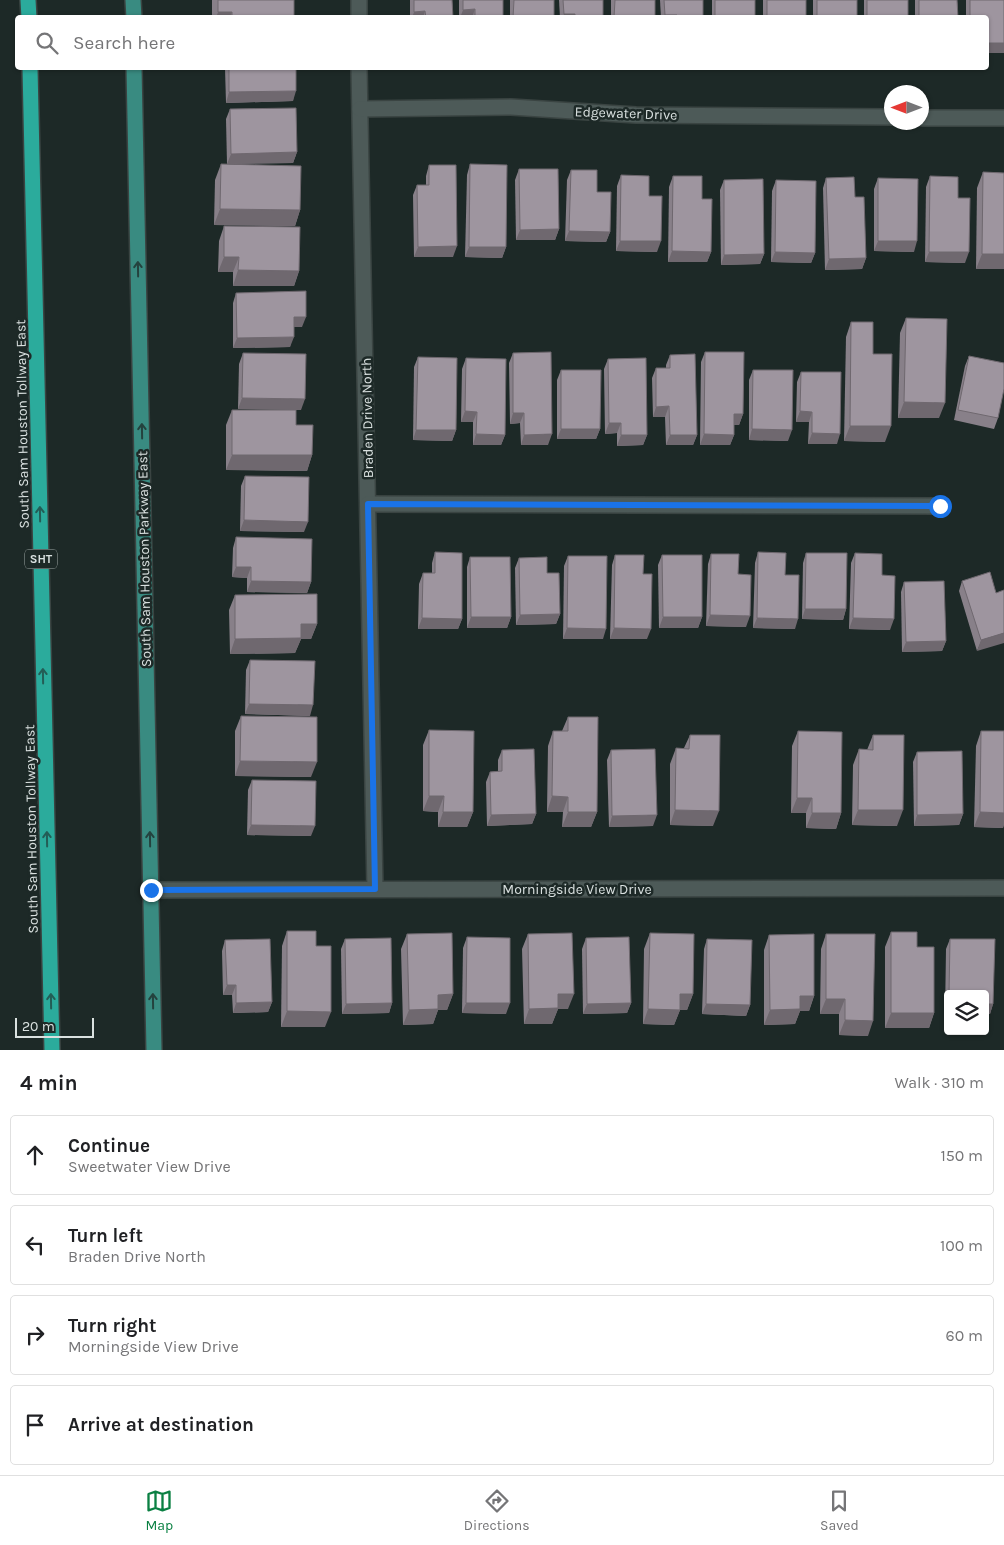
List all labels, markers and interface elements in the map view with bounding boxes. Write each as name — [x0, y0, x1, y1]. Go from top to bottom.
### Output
search box — [15, 15, 989, 70]
icon: search — [33, 29, 61, 57]
text: Search here — [73, 32, 175, 54]
north arrow — [884, 85, 929, 130]
street label: Edgewater Drive — [574, 103, 678, 124]
one-way arrow — [134, 261, 143, 277]
street label: South Sam Houston Tollway East — [12, 319, 33, 529]
street label: Braden Drive North — [358, 357, 377, 479]
one-way arrow — [137, 424, 146, 440]
street label: South Sam Houston Parkway East — [134, 451, 155, 667]
route start — [929, 495, 952, 518]
one-way arrow — [35, 506, 45, 522]
road number: SHT — [25, 550, 57, 568]
one-way arrow — [39, 669, 48, 685]
street label: South Sam Houston Tollway East — [21, 724, 42, 934]
one-way arrow — [42, 831, 52, 848]
one-way arrow — [145, 831, 154, 847]
route end — [140, 879, 163, 902]
street label: Morningside View Drive — [502, 881, 652, 898]
map controls — [944, 990, 989, 1035]
button: layers — [944, 990, 989, 1035]
one-way arrow — [46, 994, 55, 1010]
one-way arrow — [148, 994, 158, 1010]
scale bar — [15, 1015, 94, 1038]
text: 20 m — [22, 1018, 55, 1035]
text: 4 min — [20, 1071, 78, 1095]
text: Walk · 310 m — [894, 1073, 984, 1092]
text: Continue — [68, 1135, 150, 1157]
icon: ahead — [21, 1141, 49, 1169]
text: 150 m — [940, 1146, 983, 1165]
text: Sweetwater View Drive — [68, 1157, 231, 1176]
text: Turn left — [68, 1225, 143, 1247]
icon: left — [21, 1231, 49, 1259]
text: 100 m — [940, 1236, 983, 1255]
text: Braden Drive North — [68, 1247, 206, 1266]
text: Turn right — [68, 1315, 157, 1337]
icon: right — [21, 1321, 49, 1349]
text: 60 m — [946, 1326, 983, 1345]
text: Morningside View Drive — [68, 1337, 239, 1356]
icon: arrive — [21, 1411, 49, 1439]
text: Arrive at destination — [68, 1414, 254, 1436]
tab: Map — [145, 1487, 173, 1534]
tab: Directions — [464, 1487, 530, 1534]
tab: Saved — [820, 1487, 859, 1534]

